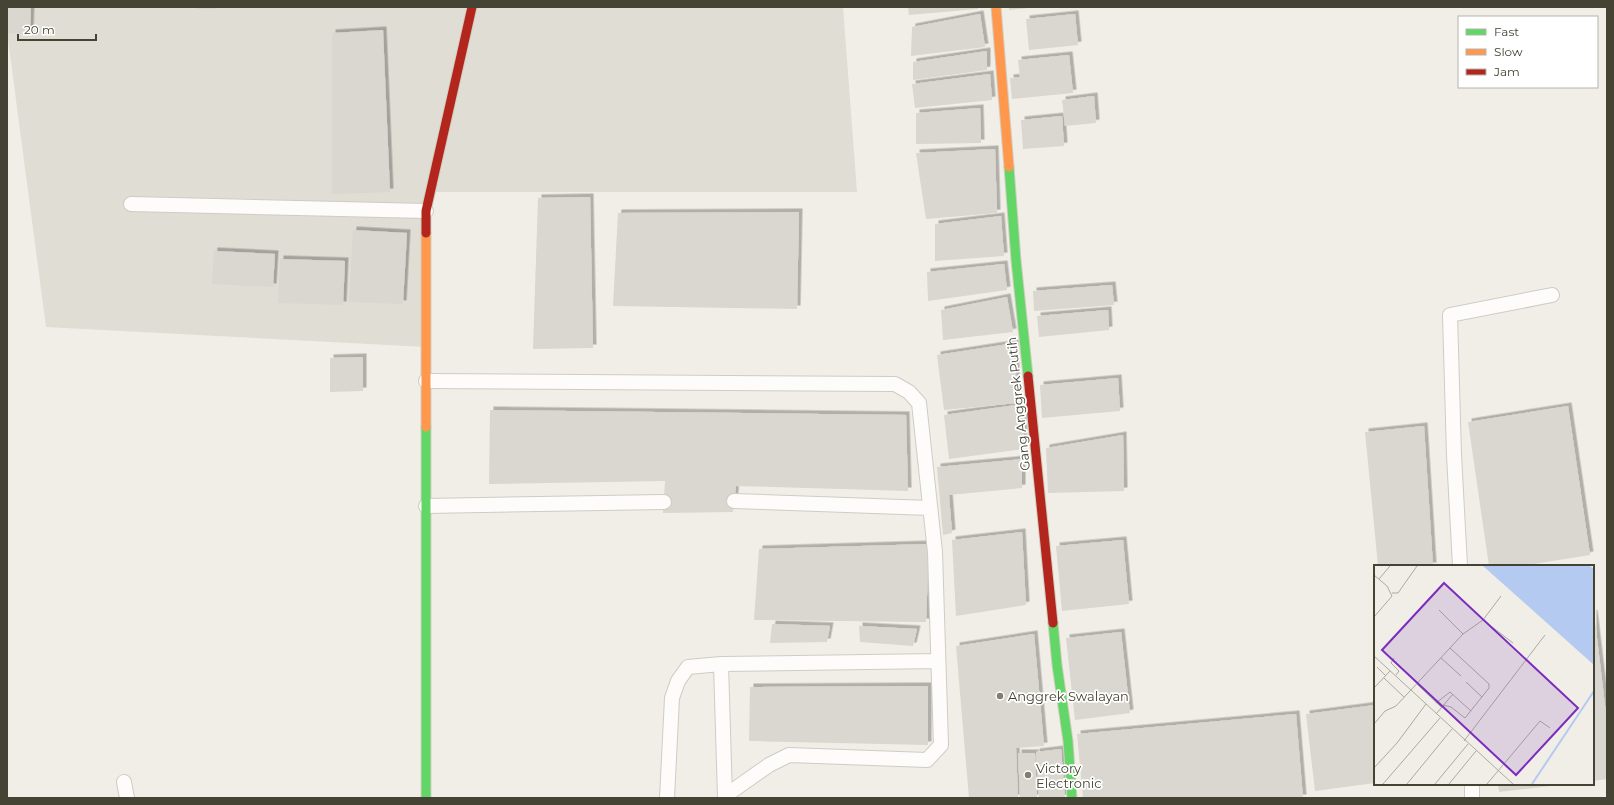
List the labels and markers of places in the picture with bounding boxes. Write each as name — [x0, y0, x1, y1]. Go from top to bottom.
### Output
place label: Anggrek Swalayan — [1008, 688, 1129, 704]
marker: Anggrek Swalayan — [995, 691, 1005, 701]
place label: Victory Electronic — [1036, 760, 1102, 791]
marker: Victory Electronic — [1023, 770, 1033, 780]

